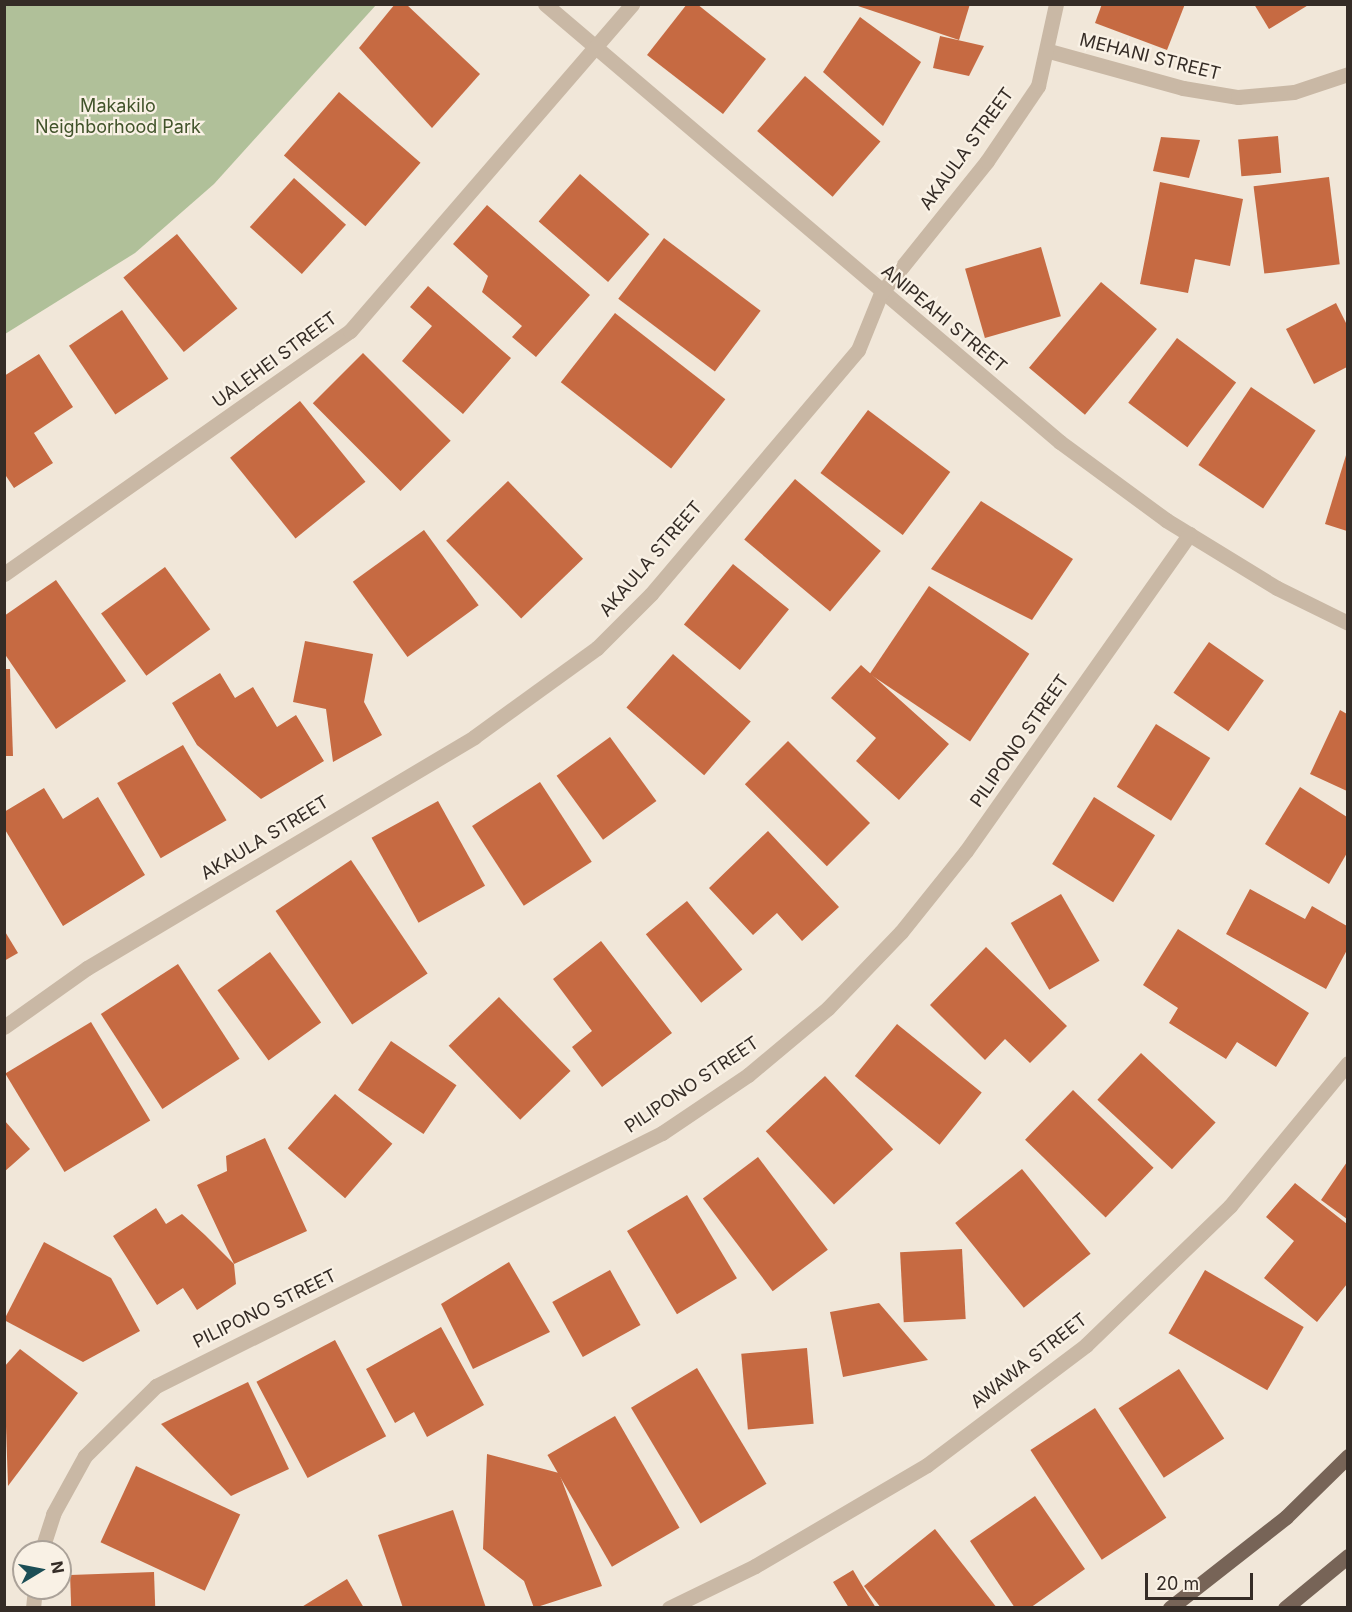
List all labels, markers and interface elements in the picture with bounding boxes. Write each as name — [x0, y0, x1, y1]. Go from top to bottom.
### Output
street label: MEHANI STREET — [1077, 29, 1223, 85]
street label: AKAULA STREET — [915, 84, 1019, 214]
park label: Makakilo Neighborhood Park — [35, 96, 201, 138]
street label: ANIPEAHI STREET — [877, 260, 1011, 378]
street label: UALEHEI STREET — [209, 308, 341, 412]
street label: AKAULA STREET — [595, 497, 707, 621]
street label: PILIPONO STREET — [966, 671, 1074, 811]
street label: AKAULA STREET — [197, 791, 333, 885]
street label: PILIPONO STREET — [621, 1032, 763, 1138]
street label: PILIPONO STREET — [190, 1265, 340, 1353]
street label: AWAWA STREET — [967, 1309, 1091, 1413]
north arrow — [12, 1540, 72, 1600]
text: N — [47, 1559, 69, 1575]
scale bar — [1148, 1561, 1256, 1599]
text: 20 m — [1156, 1573, 1199, 1594]

